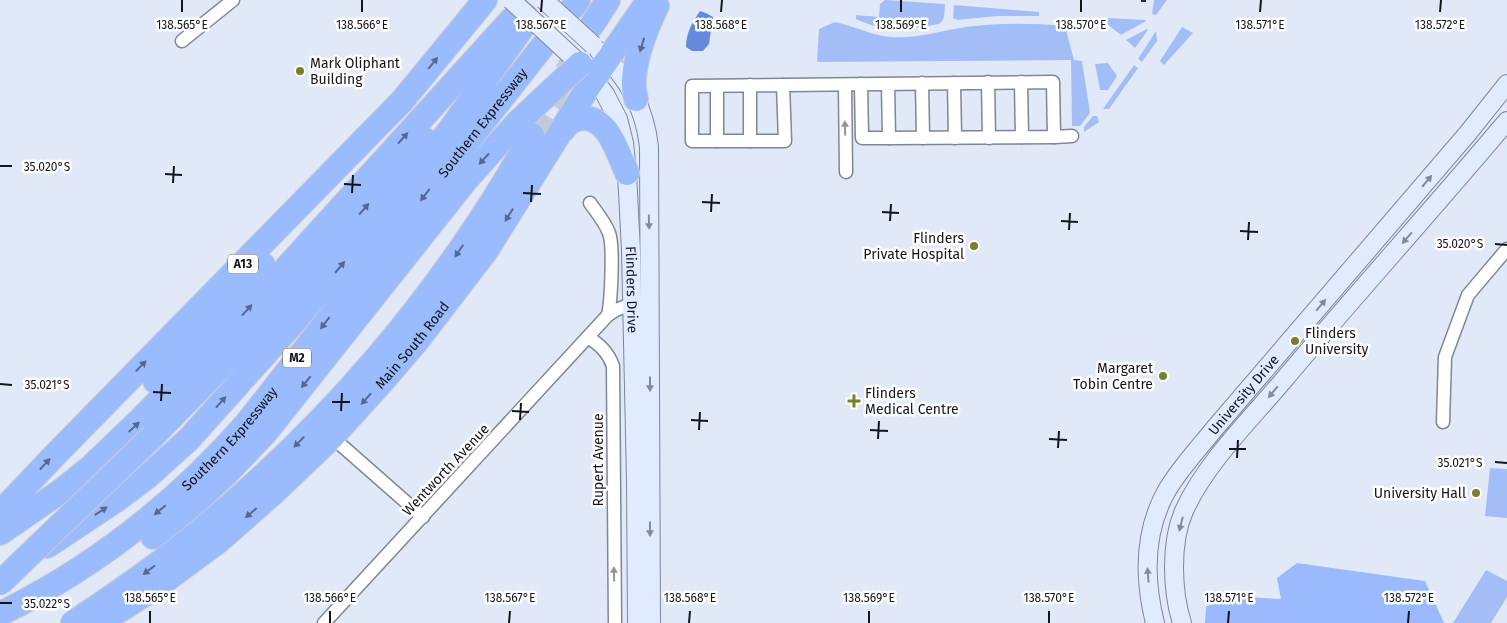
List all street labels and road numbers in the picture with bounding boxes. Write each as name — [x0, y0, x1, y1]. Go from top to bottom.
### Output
street label: Southern Expressway — [434, 64, 531, 181]
street label: Flinders Drive — [622, 246, 641, 333]
road number: A13 — [228, 254, 258, 274]
street label: Main South Road — [371, 298, 453, 392]
road number: M2 — [283, 348, 311, 368]
street label: University Drive — [1204, 351, 1283, 438]
street label: Southern Expressway — [178, 383, 281, 494]
street label: Rupert Avenue — [590, 413, 607, 507]
street label: Wentworth Avenue — [399, 421, 493, 519]

